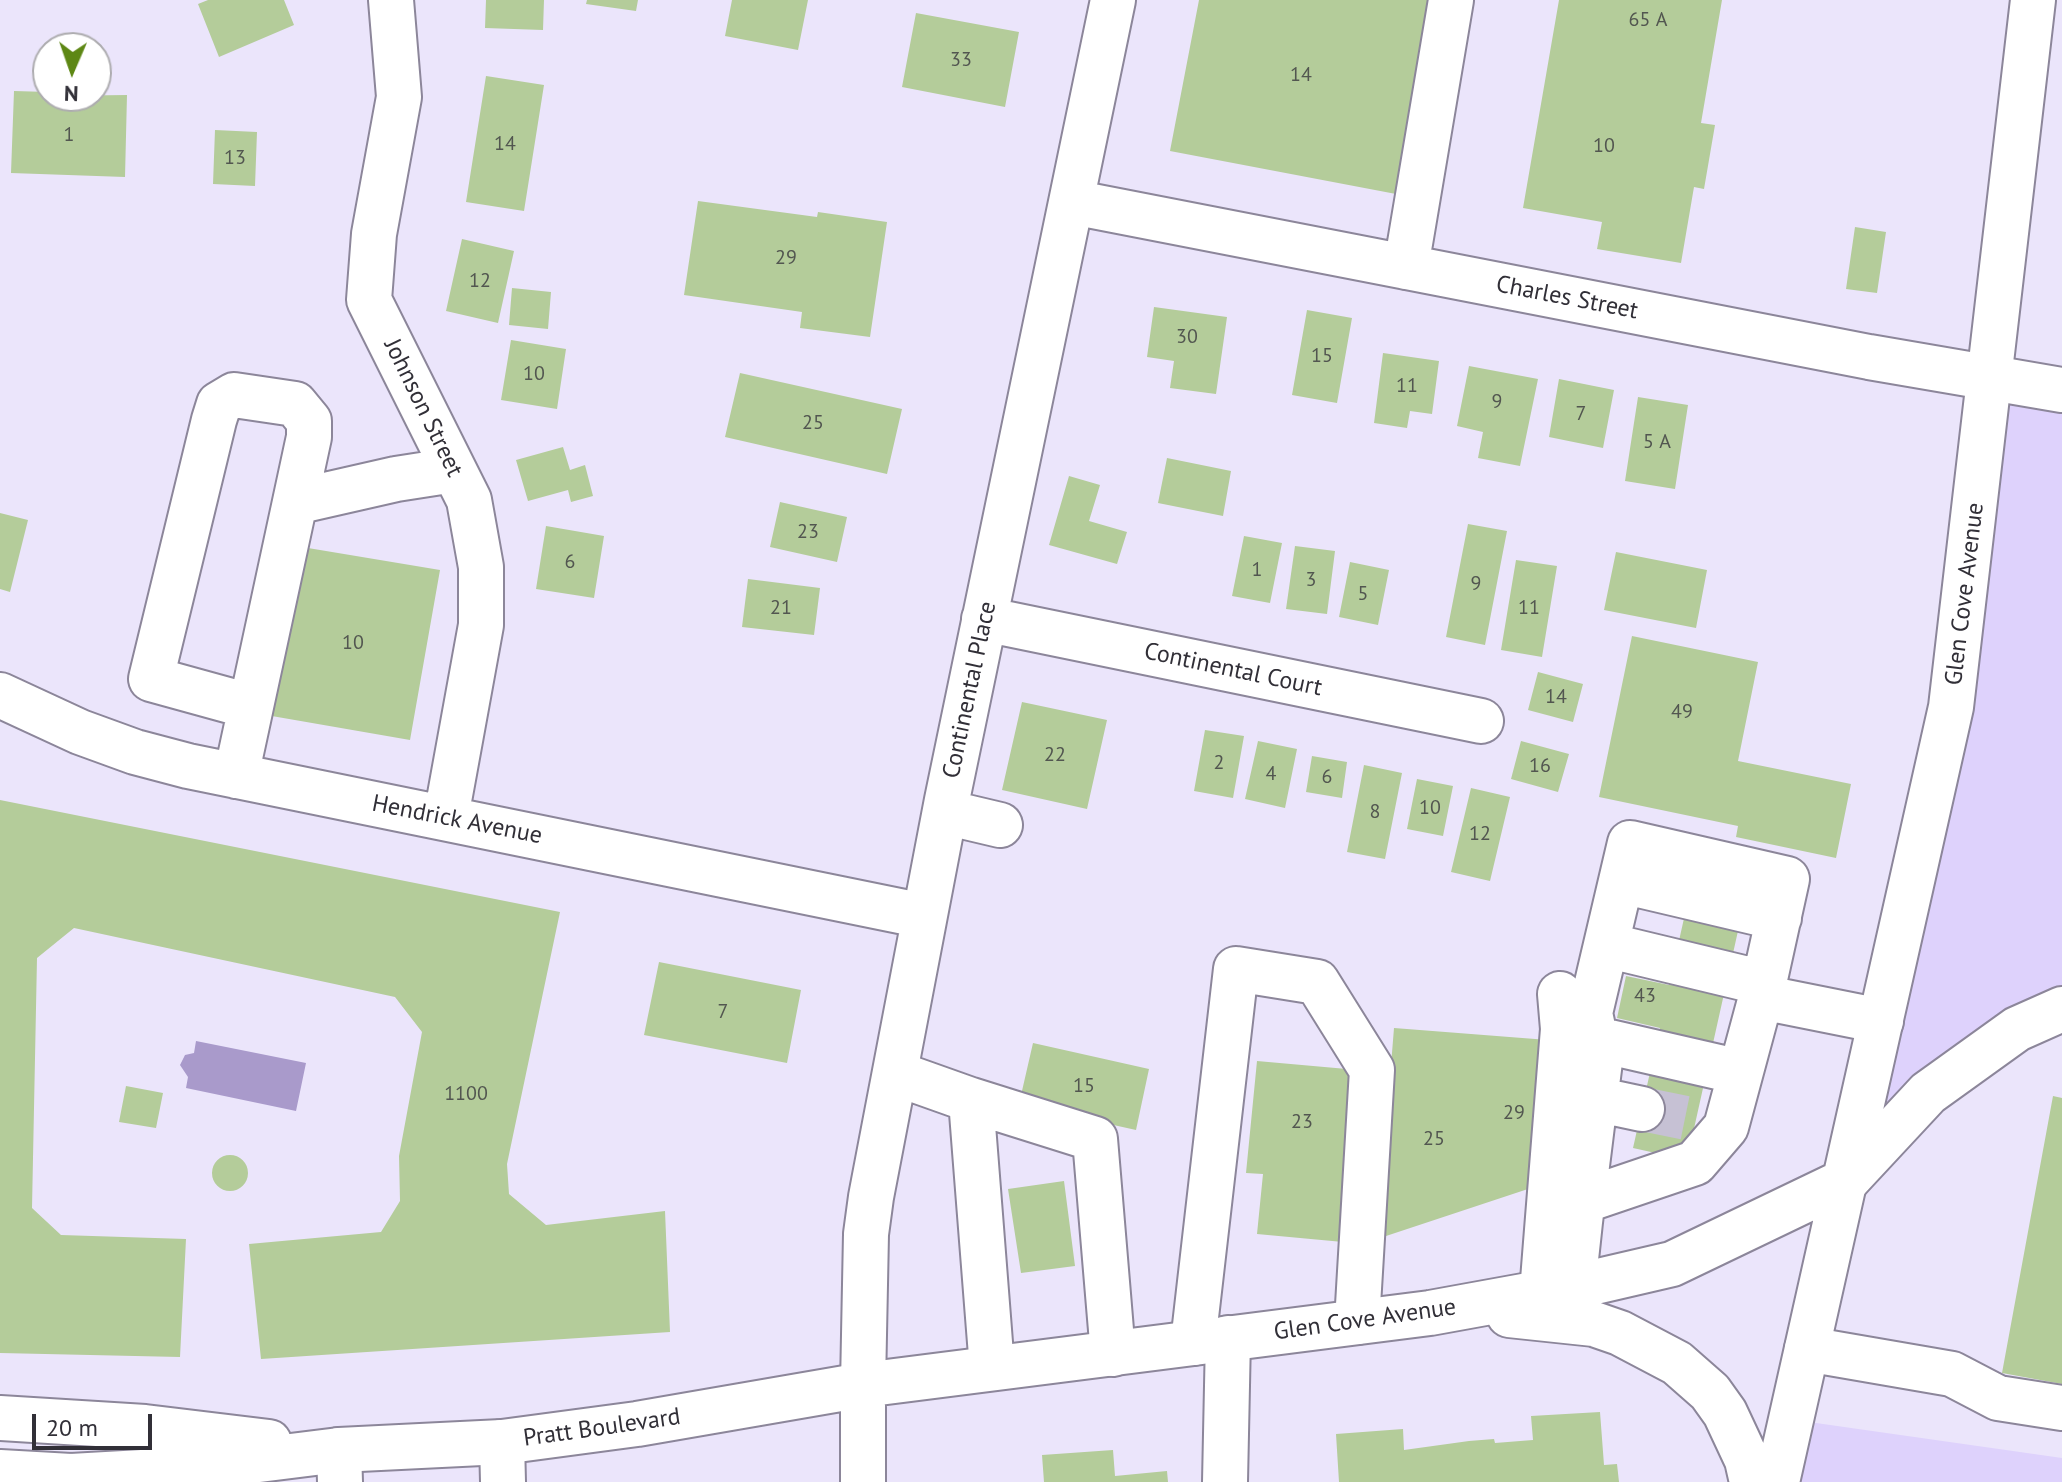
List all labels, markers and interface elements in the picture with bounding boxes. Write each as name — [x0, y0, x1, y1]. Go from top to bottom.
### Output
house number: 65 A — [1629, 8, 1667, 32]
north arrow — [32, 32, 112, 112]
house number: 33 — [950, 48, 972, 72]
house number: 14 — [1290, 63, 1312, 87]
text: N — [64, 80, 79, 108]
house number: 1 — [64, 123, 74, 147]
house number: 14 — [494, 132, 516, 156]
house number: 10 — [1593, 134, 1615, 158]
house number: 13 — [224, 146, 246, 170]
house number: 29 — [775, 246, 797, 270]
house number: 12 — [469, 269, 491, 293]
street label: Charles Street — [1494, 270, 1640, 326]
house number: 30 — [1176, 325, 1198, 349]
street label: Johnson Street — [377, 334, 469, 482]
house number: 15 — [1311, 344, 1333, 368]
house number: 10 — [523, 362, 545, 386]
house number: 11 — [1396, 374, 1418, 398]
house number: 9 — [1492, 390, 1502, 414]
house number: 7 — [1576, 402, 1586, 426]
house number: 25 — [802, 411, 824, 435]
house number: 5 A — [1643, 430, 1671, 454]
street label: Glen Cove Avenue — [1940, 501, 1990, 687]
house number: 23 — [797, 520, 819, 544]
house number: 6 — [565, 550, 575, 574]
house number: 1 — [1252, 558, 1262, 582]
house number: 3 — [1306, 568, 1316, 592]
house number: 9 — [1471, 572, 1481, 596]
house number: 5 — [1358, 582, 1368, 606]
house number: 21 — [770, 596, 792, 620]
house number: 11 — [1518, 596, 1540, 620]
street label: Continental Place — [937, 599, 1003, 781]
house number: 10 — [342, 631, 364, 655]
street label: Continental Court — [1141, 637, 1325, 703]
house number: 14 — [1545, 685, 1567, 709]
house number: 49 — [1671, 700, 1693, 724]
house number: 22 — [1044, 743, 1066, 767]
house number: 2 — [1214, 751, 1224, 775]
house number: 16 — [1529, 754, 1551, 778]
house number: 4 — [1266, 762, 1276, 786]
house number: 6 — [1322, 765, 1332, 789]
street label: Hendrick Avenue — [370, 789, 544, 851]
house number: 10 — [1419, 796, 1441, 820]
house number: 8 — [1370, 800, 1380, 824]
house number: 12 — [1469, 822, 1491, 846]
house number: 43 — [1634, 984, 1656, 1008]
house number: 7 — [718, 1000, 728, 1024]
house number: 15 — [1073, 1074, 1095, 1098]
house number: 1100 — [444, 1082, 488, 1106]
house number: 29 — [1503, 1101, 1525, 1125]
house number: 23 — [1291, 1110, 1313, 1134]
house number: 25 — [1423, 1127, 1445, 1151]
street label: Glen Cove Avenue — [1272, 1293, 1458, 1347]
scale bar — [36, 1398, 156, 1448]
street label: Pratt Boulevard — [522, 1403, 682, 1453]
text: 20 m — [46, 1412, 98, 1443]

